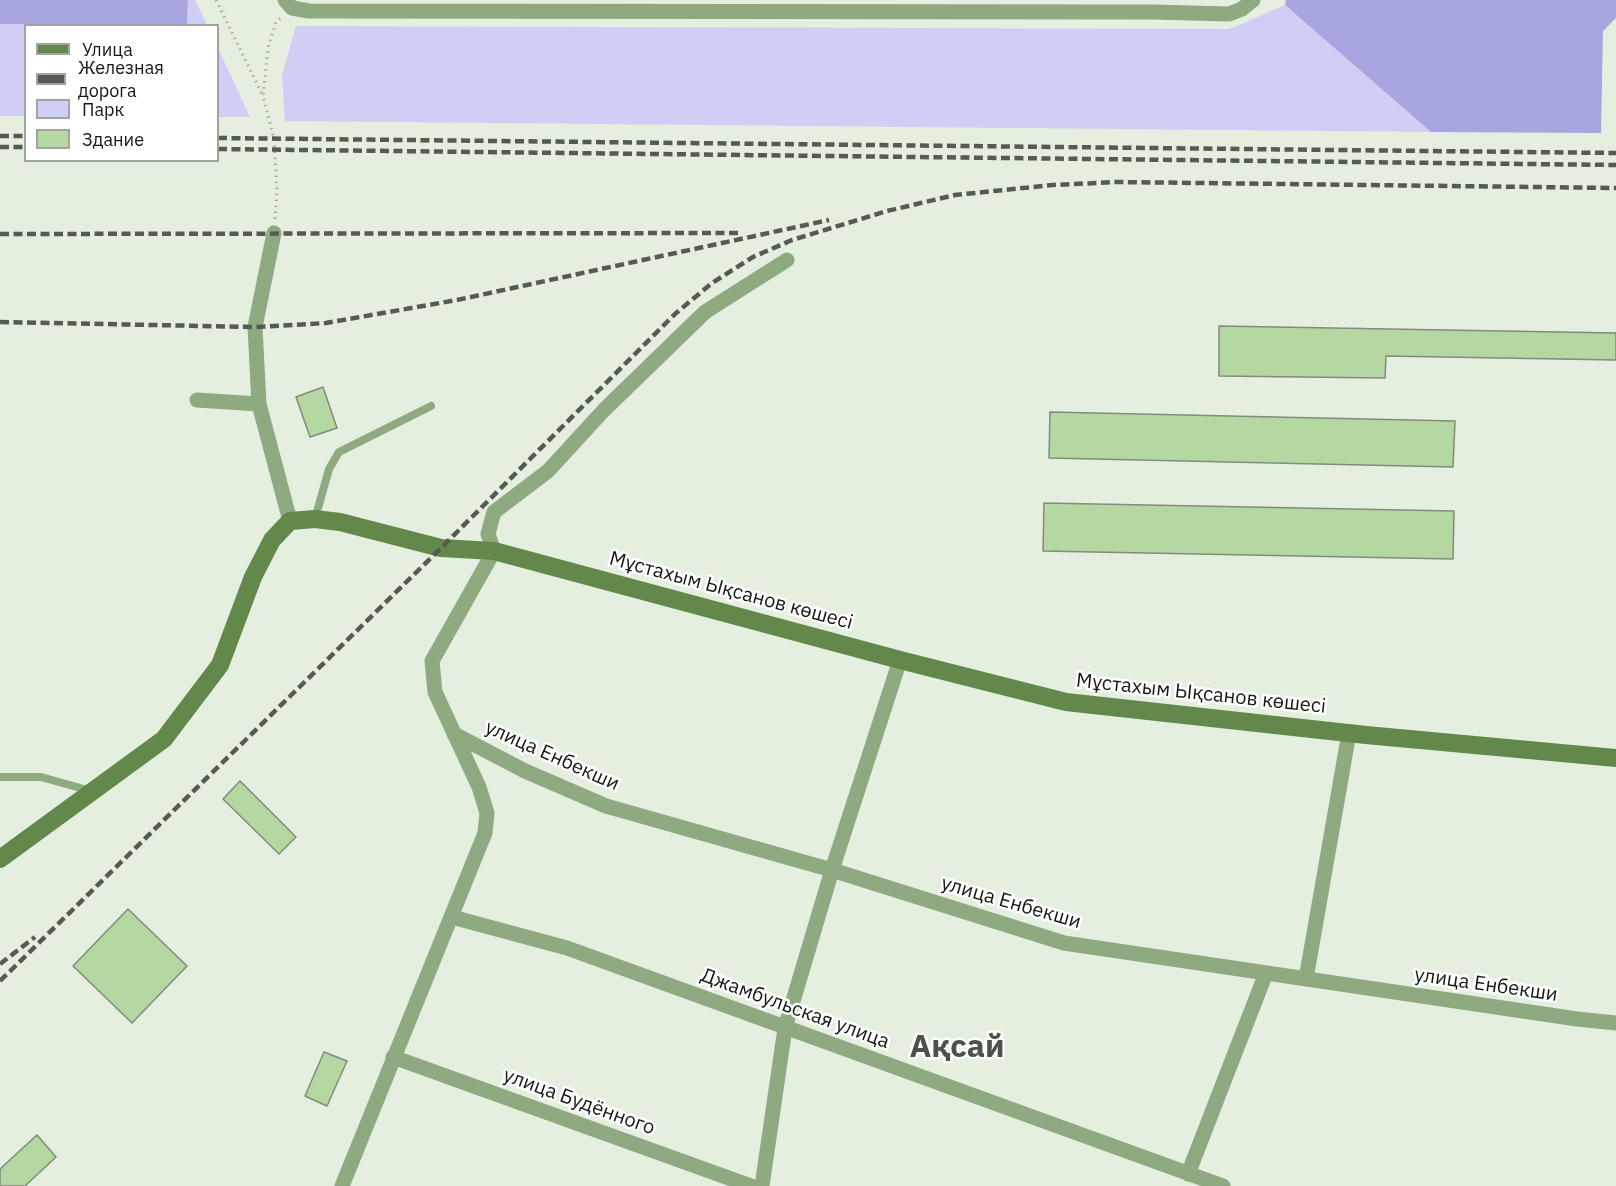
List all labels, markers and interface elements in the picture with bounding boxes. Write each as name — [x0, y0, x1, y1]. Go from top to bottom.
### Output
legend — [24, 24, 219, 162]
text: Улица — [82, 38, 133, 61]
text: Железная дорога — [78, 56, 164, 102]
text: Парк — [82, 98, 124, 121]
text: Здание — [82, 128, 144, 151]
street label: Мұстахым Ықсанов көшесі — [607, 547, 855, 635]
street label: Мұстахым Ықсанов көшесі — [1075, 669, 1327, 719]
street label: улица Енбекши — [481, 716, 623, 796]
street label: улица Енбекши — [938, 872, 1084, 934]
street label: улица Енбекши — [1413, 963, 1559, 1007]
street label: Джамбульская улица — [697, 964, 893, 1054]
district label: Ақсай — [909, 1029, 1005, 1067]
street label: улица Будённого — [500, 1063, 658, 1141]

